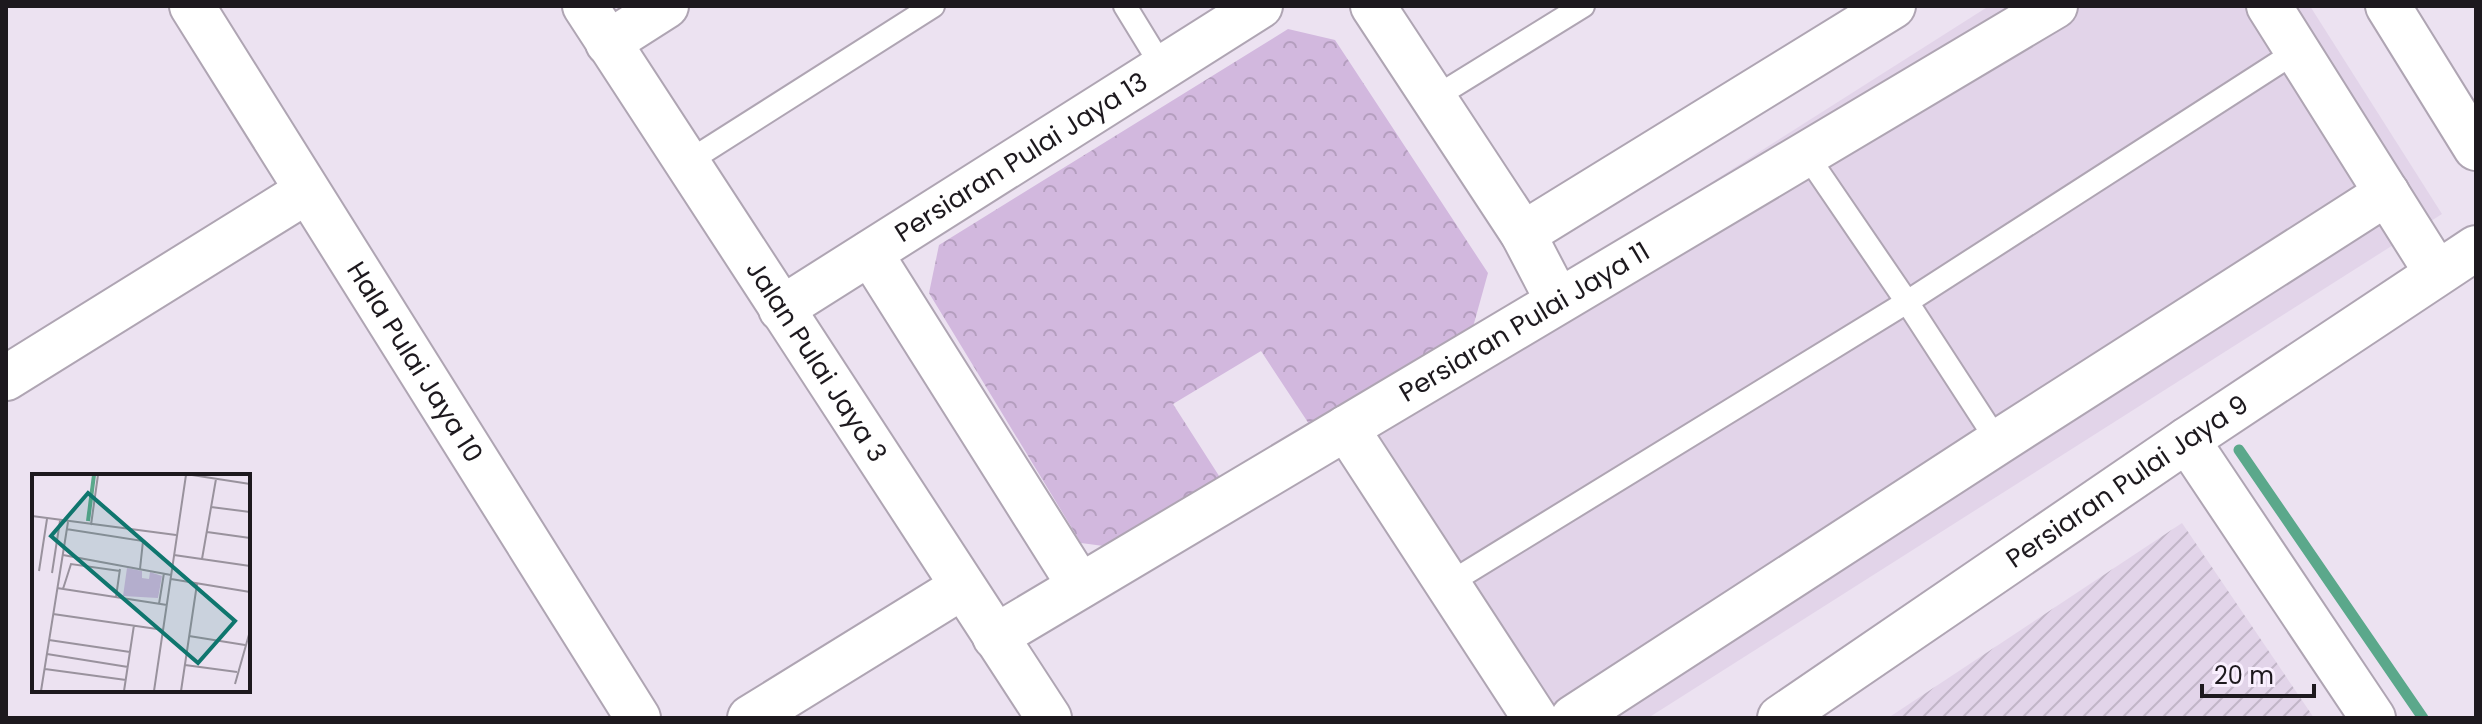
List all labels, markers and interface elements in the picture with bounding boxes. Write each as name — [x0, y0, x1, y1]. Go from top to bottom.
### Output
street label: Persiaran Pulai Jaya 13 — [888, 64, 1154, 251]
street label: Persiaran Pulai Jaya 11 — [1392, 233, 1656, 410]
street label: Jalan Pulai Jaya 3 — [738, 253, 895, 469]
street label: Hala Pulai Jaya 10 — [338, 255, 491, 469]
street label: Persiaran Pulai Jaya 9 — [1999, 386, 2255, 576]
inset map — [32, 474, 250, 692]
scale bar — [2202, 648, 2314, 698]
text: 20 m — [2214, 659, 2274, 692]

